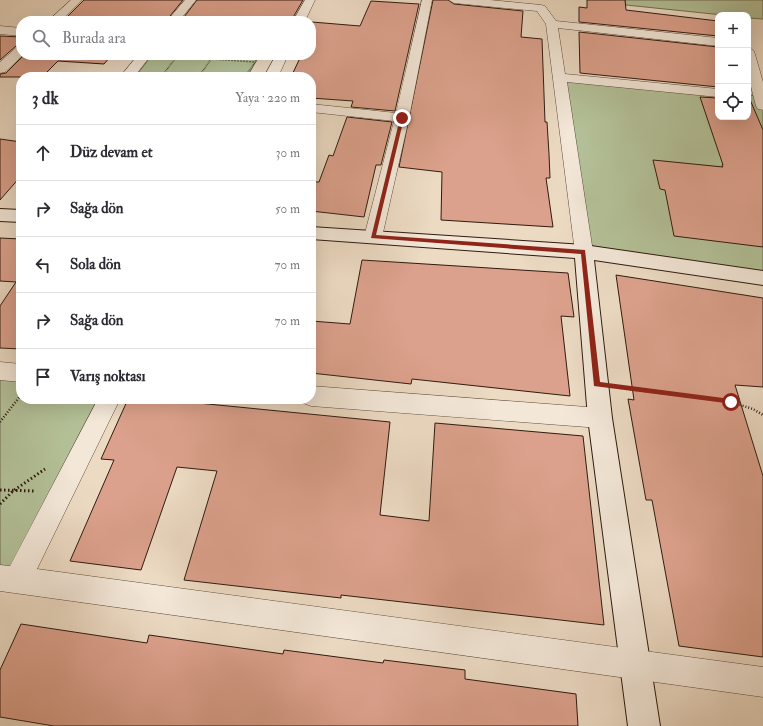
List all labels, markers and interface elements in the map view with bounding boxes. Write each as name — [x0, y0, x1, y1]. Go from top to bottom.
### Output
map controls — [715, 12, 751, 120]
button: + — [715, 12, 751, 48]
search box — [16, 16, 316, 60]
icon: search — [30, 27, 52, 49]
text: Burada ara — [62, 29, 126, 48]
button: − — [715, 48, 751, 84]
button: locate — [715, 84, 751, 120]
text: 3 dk — [32, 88, 59, 109]
text: Yaya · 220 m — [235, 90, 300, 106]
route end — [393, 109, 411, 127]
icon: ahead — [32, 142, 54, 164]
text: Düz devam et — [70, 143, 153, 162]
text: 30 m — [276, 145, 300, 161]
icon: right — [32, 198, 54, 220]
text: Sağa dön — [70, 199, 124, 218]
text: 50 m — [275, 201, 300, 217]
icon: left — [32, 254, 54, 276]
text: Sola dön — [70, 255, 121, 274]
text: 70 m — [275, 257, 300, 273]
icon: right — [32, 310, 54, 332]
text: Sağa dön — [70, 311, 124, 330]
text: 70 m — [275, 313, 300, 329]
icon: arrive — [32, 366, 54, 388]
text: Varış noktası — [70, 367, 145, 386]
route start — [722, 393, 740, 411]

